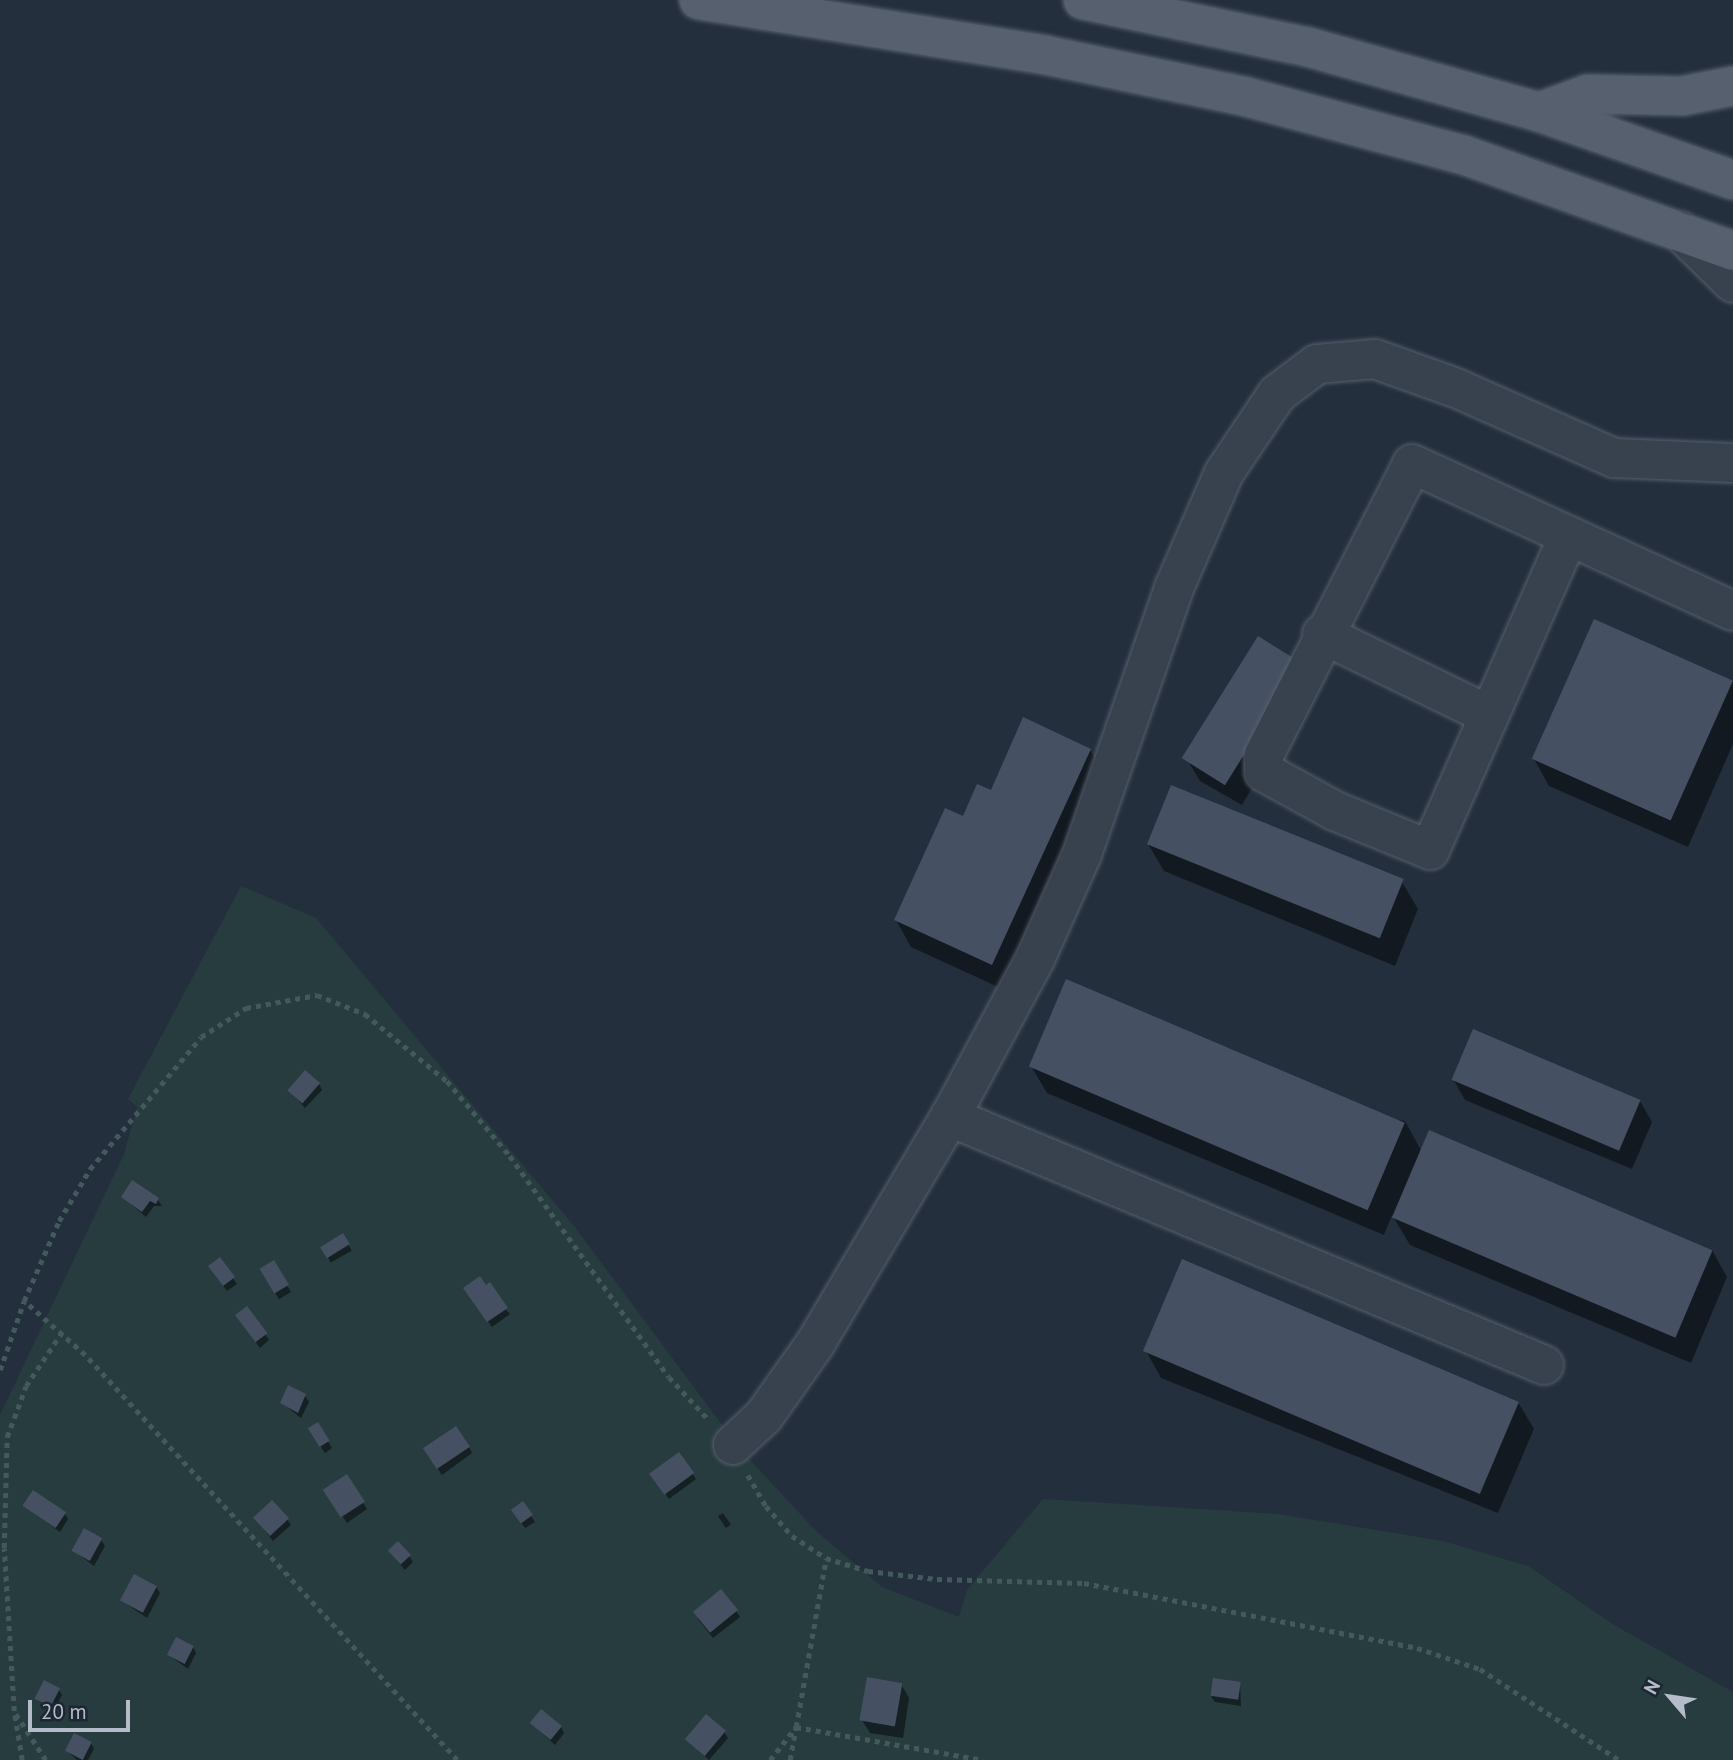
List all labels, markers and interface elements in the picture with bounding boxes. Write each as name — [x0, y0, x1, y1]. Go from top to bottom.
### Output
north arrow — [1635, 1662, 1705, 1732]
text: N — [1638, 1676, 1665, 1698]
scale bar — [32, 1686, 133, 1730]
text: 20 m — [41, 1698, 87, 1725]

